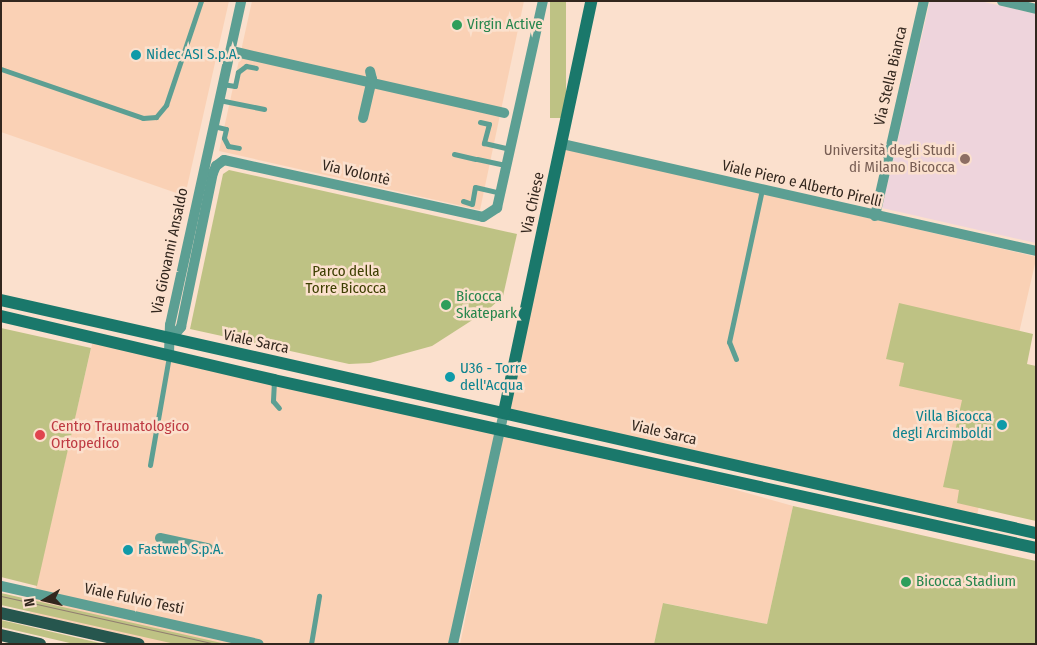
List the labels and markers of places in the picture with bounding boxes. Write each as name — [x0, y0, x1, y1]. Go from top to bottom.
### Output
place label: Virgin Active — [467, 16, 543, 34]
marker: Virgin Active — [451, 19, 463, 31]
place label: Nidec ASI S.p.A. — [146, 46, 240, 64]
marker: Nidec ASI S.p.A. — [130, 49, 142, 61]
place label: Università degli Studi di Milano Bicocca — [824, 141, 955, 176]
marker: Università degli Studi di Milano Bicocca — [959, 153, 971, 165]
place label: Bicocca Skatepark — [456, 287, 517, 322]
marker: Bicocca Skatepark — [440, 299, 452, 311]
place label: U36 - Torre dell'Acqua — [460, 359, 527, 394]
marker: U36 - Torre dell'Acqua — [444, 371, 456, 383]
place label: Villa Bicocca degli Arcimboldi — [892, 407, 992, 442]
place label: Centro Traumatologico Ortopedico — [51, 417, 189, 452]
marker: Villa Bicocca degli Arcimboldi — [996, 419, 1008, 431]
marker: Centro Traumatologico Ortopedico — [33, 428, 47, 442]
place label: Fastweb S.p.A. — [138, 541, 224, 559]
marker: Fastweb S.p.A. — [122, 544, 134, 556]
place label: Bicocca Stadium — [916, 573, 1016, 591]
marker: Bicocca Stadium — [900, 576, 912, 588]

